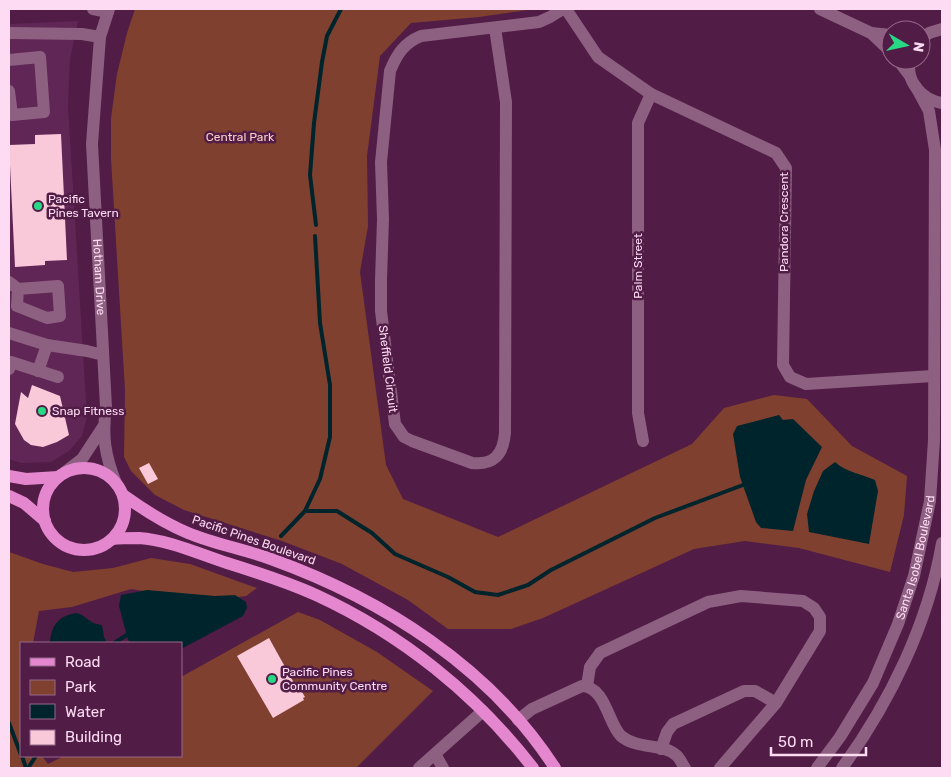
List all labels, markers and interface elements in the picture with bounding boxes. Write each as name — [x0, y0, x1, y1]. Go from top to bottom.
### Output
north arrow — [881, 20, 931, 70]
text: N — [909, 41, 928, 53]
park label: Central Park — [206, 130, 275, 144]
street label: Pandora Crescent — [777, 172, 791, 272]
place label: Pacific Pines Tavern — [48, 192, 119, 220]
marker: Pacific Pines Tavern — [32, 200, 44, 212]
street label: Palm Street — [631, 233, 645, 299]
street label: Hotham Drive — [90, 238, 108, 316]
street label: Sheffield Circuit — [376, 324, 400, 414]
place label: Snap Fitness — [52, 404, 124, 418]
marker: Snap Fitness — [36, 405, 48, 417]
street label: Santa Isobel Boulevard — [893, 495, 937, 621]
street label: Pacific Pines Boulevard — [190, 512, 318, 568]
legend — [20, 642, 182, 757]
text: Road — [65, 653, 101, 671]
place label: Pacific Pines Community Centre — [282, 665, 388, 693]
marker: Pacific Pines Community Centre — [266, 673, 278, 685]
text: Park — [65, 678, 96, 696]
text: Water — [65, 703, 105, 721]
scale bar — [771, 724, 866, 756]
text: Building — [65, 728, 122, 746]
text: 50 m — [778, 733, 813, 751]

